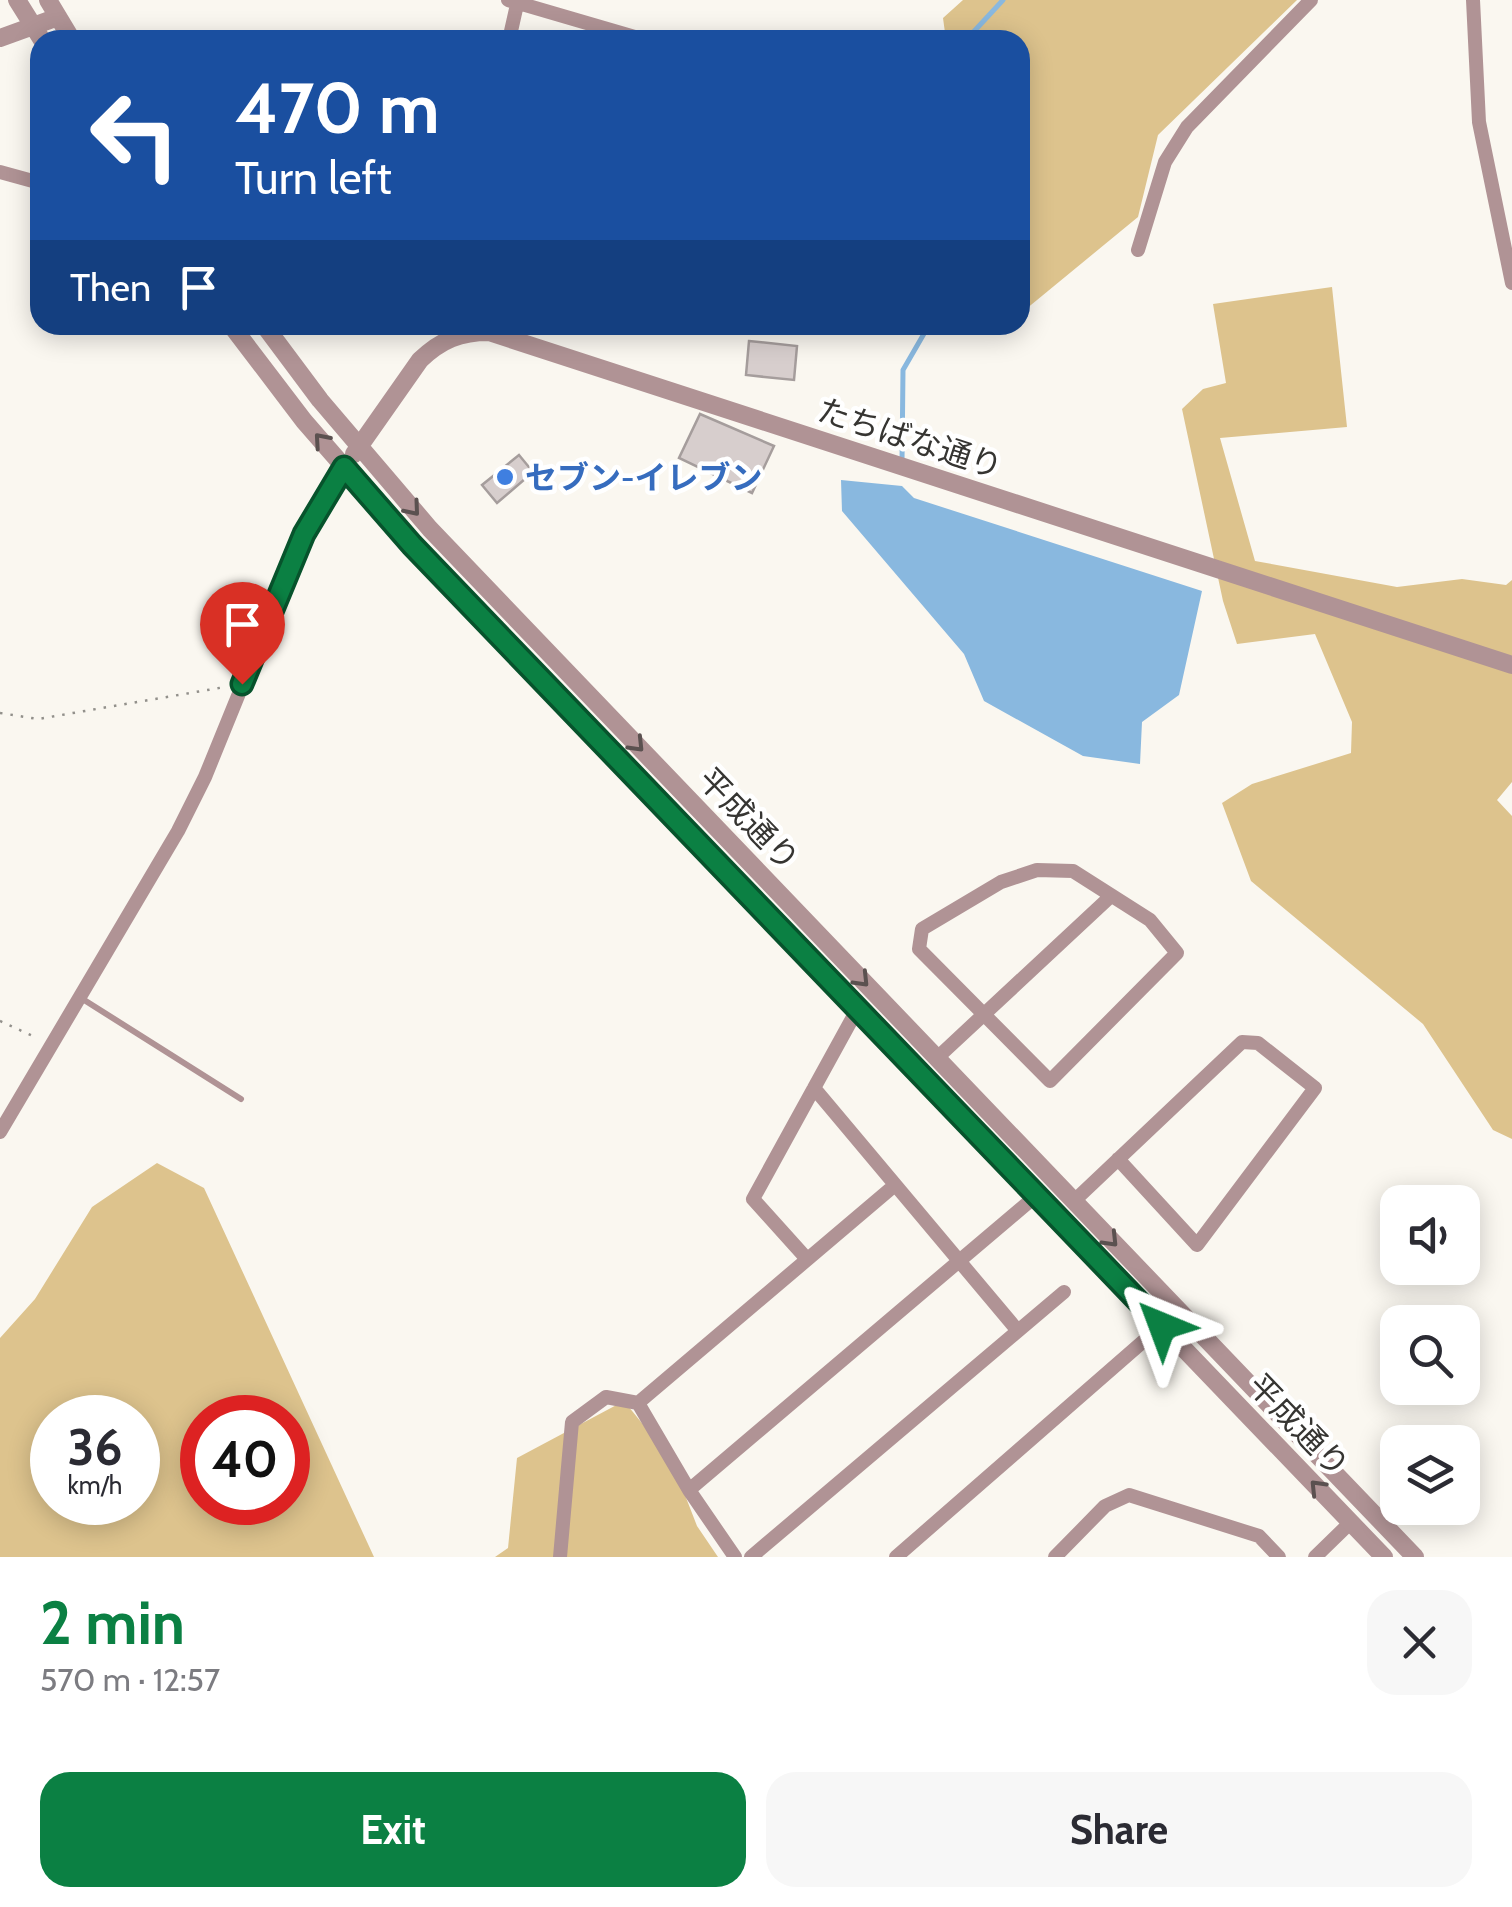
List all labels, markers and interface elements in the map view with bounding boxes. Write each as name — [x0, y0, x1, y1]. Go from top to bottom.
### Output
text: 470 m — [235, 65, 440, 151]
icon: left — [70, 70, 200, 200]
text: Turn left — [235, 151, 392, 205]
icon: arrive — [171, 260, 226, 315]
text: Then — [70, 264, 151, 311]
street label: たちばな通り — [813, 390, 1007, 486]
one-way arrow — [314, 433, 332, 452]
place label: セブン-イレブン — [525, 458, 762, 497]
marker: セブン-イレブン — [494, 466, 516, 488]
one-way arrow — [402, 498, 420, 516]
pin — [200, 582, 285, 685]
icon: arrive — [215, 597, 270, 652]
one-way arrow — [625, 733, 643, 752]
street label: 平成通り — [691, 759, 807, 879]
one-way arrow — [850, 968, 868, 986]
map controls — [1380, 1185, 1480, 1525]
button: sound — [1380, 1185, 1480, 1285]
one-way arrow — [1099, 1228, 1117, 1246]
position arrow — [1110, 1274, 1214, 1378]
button: search — [1380, 1305, 1480, 1405]
street label: 平成通り — [1241, 1365, 1357, 1485]
speed limit sign: 40 — [180, 1395, 310, 1525]
text: 36 — [67, 1417, 123, 1478]
button: layers — [1380, 1425, 1480, 1525]
text: km/h — [68, 1470, 122, 1500]
one-way arrow — [1311, 1480, 1329, 1498]
text: 2 min — [40, 1586, 185, 1659]
button: close — [1367, 1590, 1472, 1695]
text: 570 m · 12:57 — [40, 1660, 220, 1699]
button: Exit — [40, 1772, 746, 1887]
button: Share — [766, 1772, 1472, 1887]

